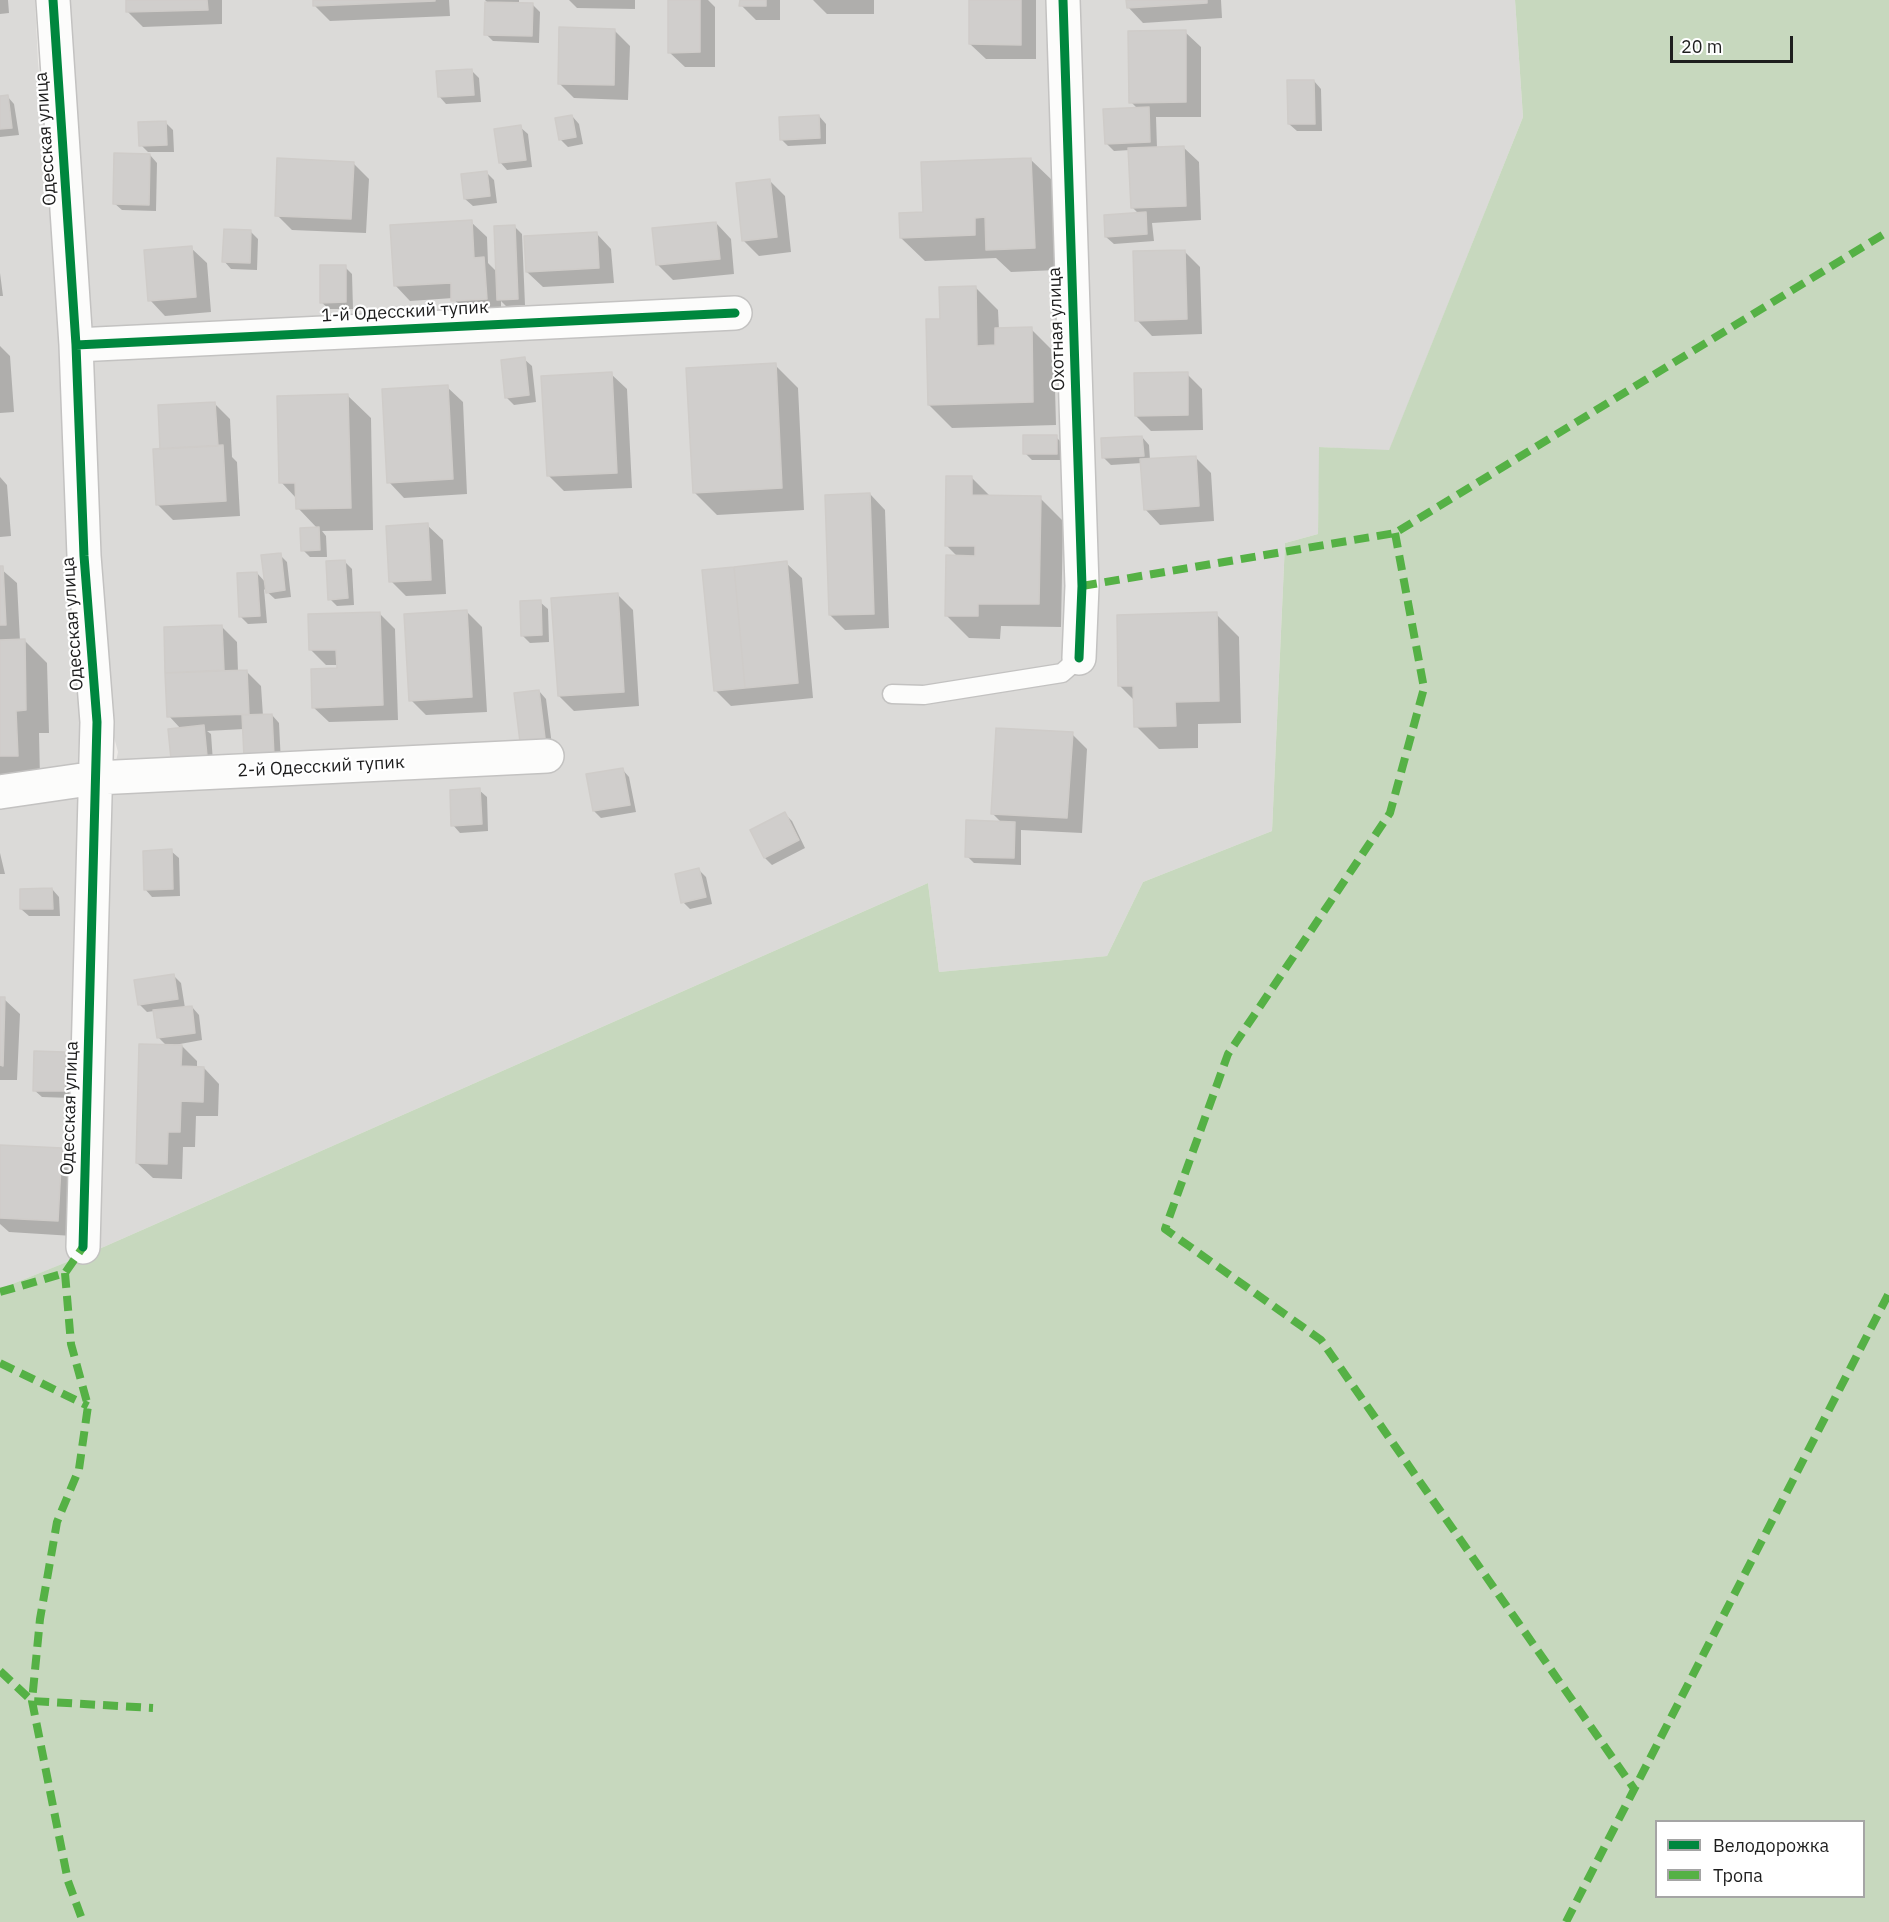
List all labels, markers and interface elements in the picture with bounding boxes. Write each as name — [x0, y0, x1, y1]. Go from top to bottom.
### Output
scale bar — [1673, 24, 1796, 62]
text: 20 m — [1681, 35, 1723, 58]
street label: Одесская улица — [31, 71, 61, 207]
street label: Охотная улица — [1044, 267, 1070, 391]
street label: 1-й Одесский тупик — [321, 297, 489, 327]
street label: Одесская улица — [58, 556, 88, 692]
street label: 2-й Одесский тупик — [237, 752, 405, 782]
street label: Одесская улица — [57, 1041, 83, 1175]
legend — [1655, 1820, 1865, 1898]
text: Велодорожка — [1713, 1834, 1829, 1857]
text: Тропа — [1713, 1864, 1763, 1887]

